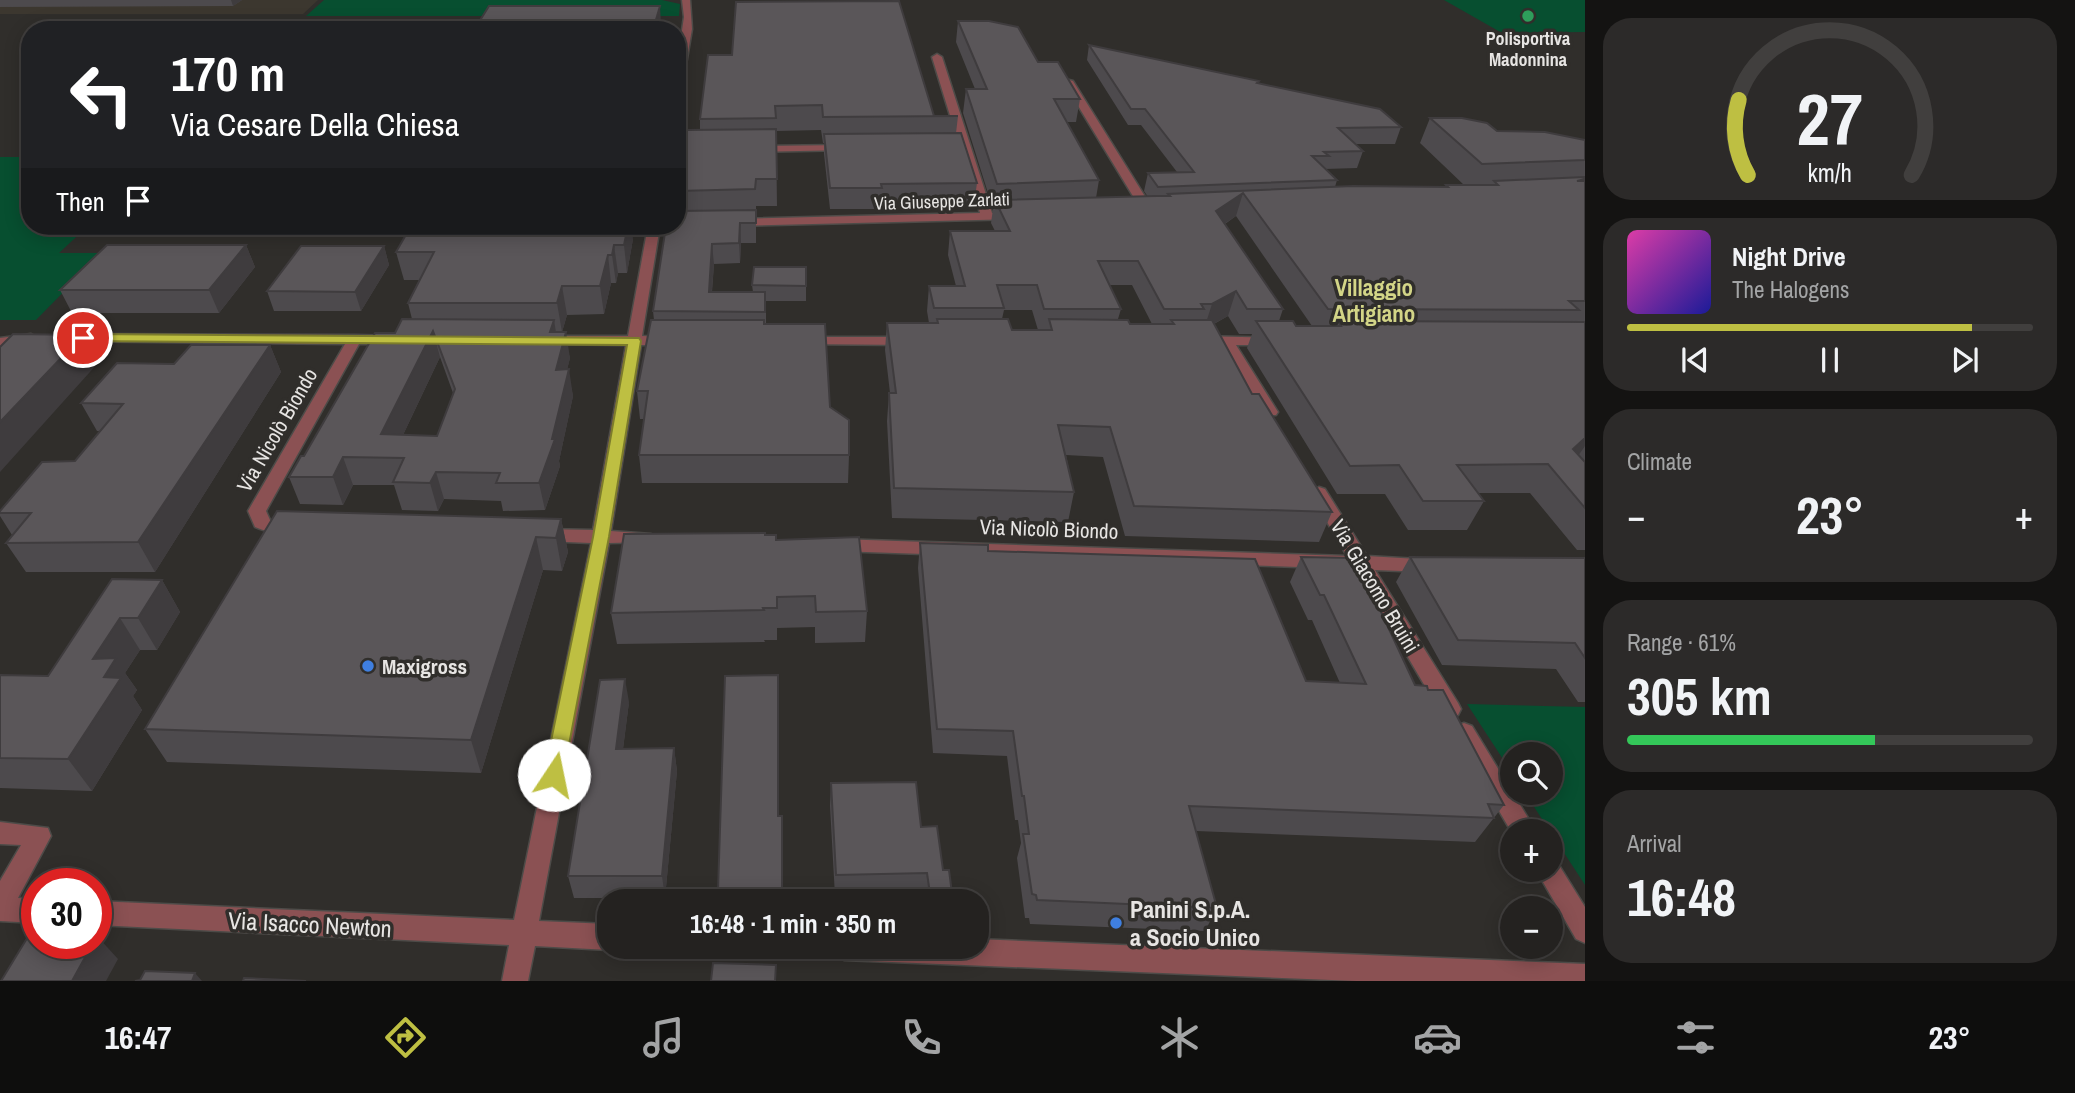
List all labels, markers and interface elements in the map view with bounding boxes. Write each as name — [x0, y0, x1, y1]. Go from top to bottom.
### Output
marker: Polisportiva Madonnina — [1520, 8, 1536, 24]
place label: Polisportiva Madonnina — [1486, 26, 1571, 72]
text: 170 m — [171, 40, 285, 106]
icon: left — [56, 49, 147, 140]
text: 27 — [1797, 70, 1863, 168]
text: Via Cesare Della Chiesa — [171, 103, 459, 146]
text: km/h — [1808, 156, 1852, 190]
icon: arrive — [119, 182, 157, 220]
text: Then — [56, 184, 105, 219]
street label: Via Giuseppe Zarlati — [874, 186, 1010, 216]
text: Night Drive — [1732, 239, 1846, 274]
district label: Villaggio Artigiano — [1333, 272, 1415, 329]
text: The Halogens — [1732, 274, 1849, 305]
pin — [53, 308, 113, 368]
icon: arrive — [64, 319, 102, 357]
icon: previous — [1676, 341, 1714, 379]
icon: pause — [1811, 341, 1849, 379]
icon: next — [1946, 341, 1984, 379]
street label: Via Nicolò Biondo — [230, 363, 324, 497]
text: Climate — [1627, 446, 1692, 477]
text: 23° — [1796, 480, 1864, 550]
text: − — [1627, 490, 1645, 541]
text: + — [2015, 490, 2033, 541]
street label: Via Nicolò Biondo — [979, 512, 1119, 546]
street label: Via Giacomo Bruini — [1324, 514, 1426, 658]
text: Range · 61% — [1627, 627, 1736, 658]
place label: Maxigross — [382, 652, 467, 681]
marker: Maxigross — [360, 658, 376, 674]
text: 305 km — [1627, 661, 1772, 731]
position arrow — [517, 738, 591, 812]
map controls — [1500, 742, 1563, 959]
button: search — [1500, 742, 1563, 805]
button: + — [1500, 819, 1563, 882]
text: Arrival — [1627, 828, 1682, 859]
text: 16:48 — [1627, 862, 1736, 932]
speed limit sign: 30 — [21, 868, 112, 959]
place label: Panini S.p.A. a Socio Unico — [1130, 893, 1260, 953]
button: − — [1500, 896, 1563, 959]
street label: Via Isacco Newton — [227, 904, 393, 944]
text: 16:48 · 1 min · 350 m — [690, 906, 896, 941]
marker: Panini S.p.A. a Socio Unico — [1108, 915, 1124, 931]
icon: directions — [381, 1013, 430, 1062]
icon: music — [639, 1013, 688, 1062]
icon: phone — [897, 1013, 946, 1062]
icon: climate — [1155, 1013, 1204, 1062]
icon: car — [1413, 1013, 1462, 1062]
icon: filters — [1671, 1013, 1720, 1062]
text: 16:47 — [104, 1016, 172, 1059]
text: 23° — [1928, 1016, 1970, 1059]

